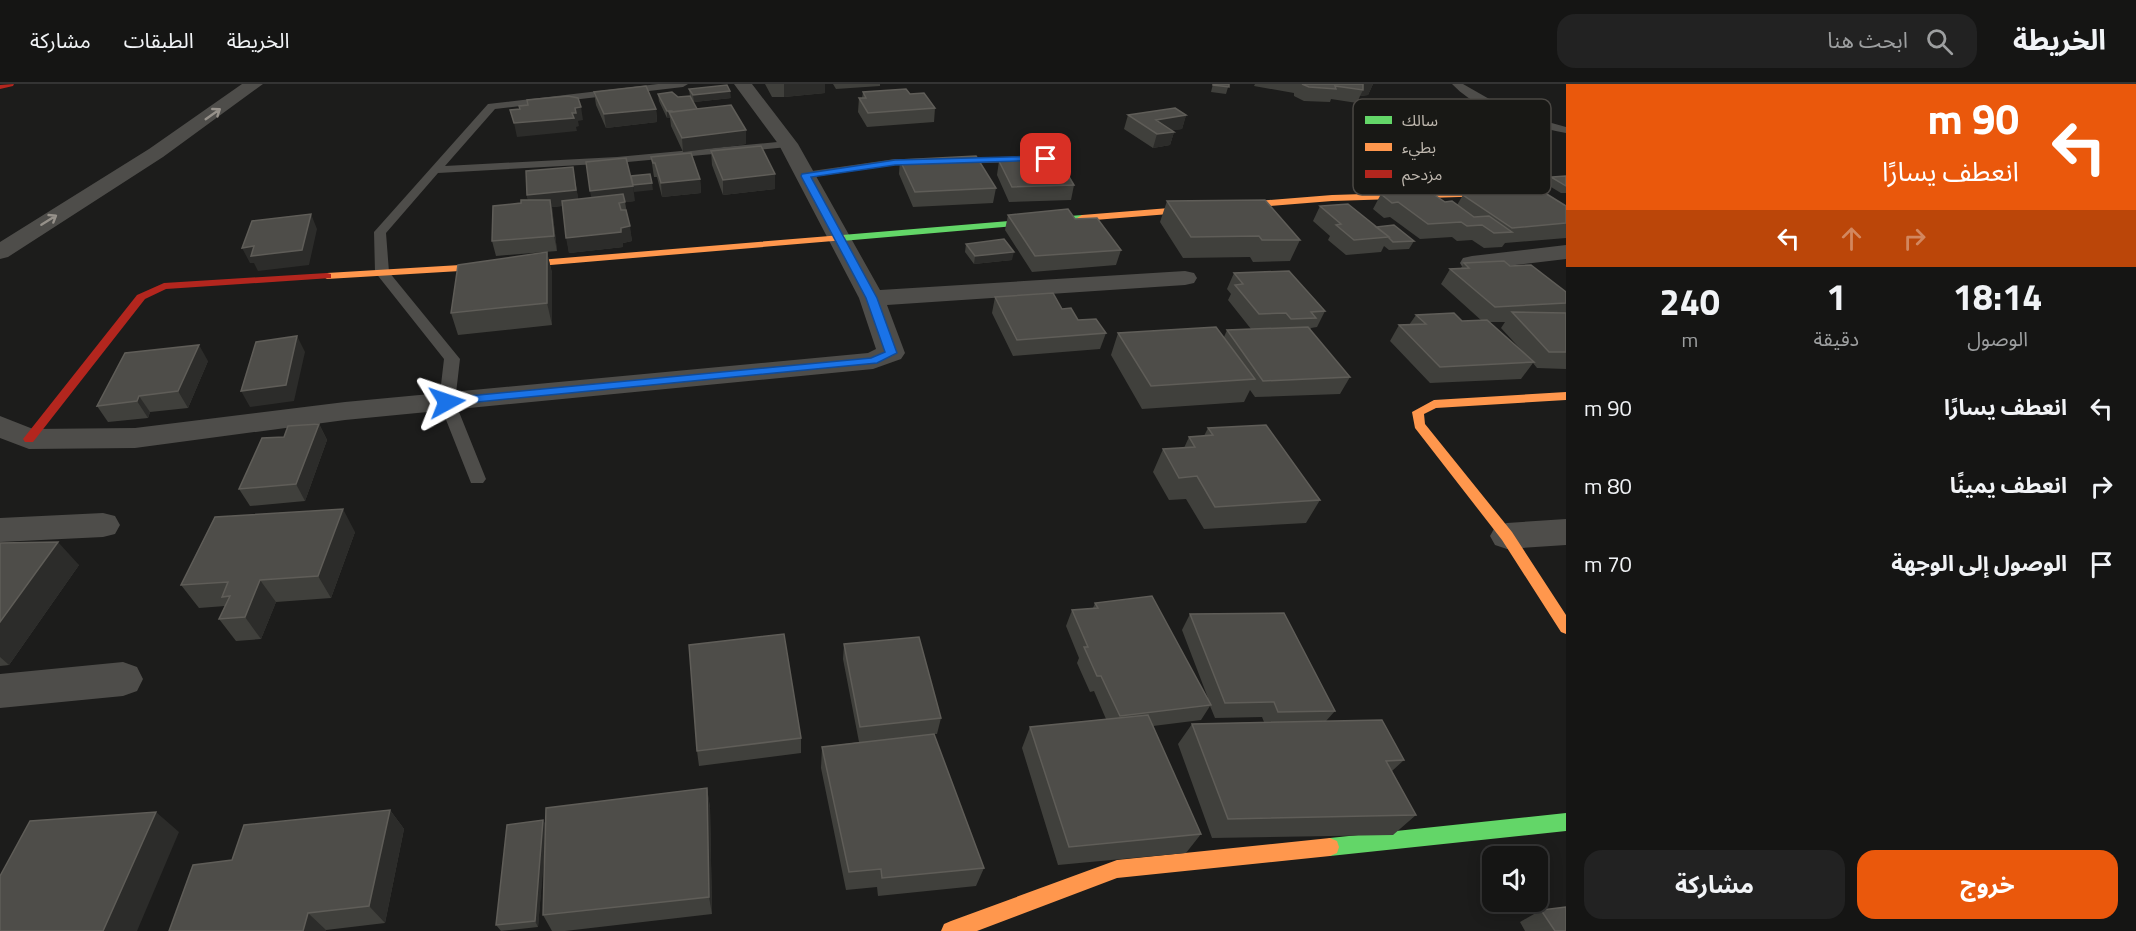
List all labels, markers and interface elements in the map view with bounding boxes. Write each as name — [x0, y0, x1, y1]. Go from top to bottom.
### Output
search box — [1557, 14, 1977, 68]
text: الخريطة — [2013, 18, 2106, 61]
text: ابحث هنا — [1827, 23, 1908, 57]
text: مشاركة — [30, 24, 91, 56]
text: الطبقات — [124, 24, 194, 56]
text: الخريطة — [227, 24, 290, 56]
icon: search — [1923, 25, 1956, 58]
text: 90 m — [1927, 86, 2019, 150]
legend — [1353, 99, 1551, 195]
one-way arrow — [204, 108, 220, 120]
text: سالك — [1402, 108, 1438, 132]
icon: left — [2040, 108, 2118, 186]
pin — [1020, 133, 1071, 184]
text: بطيء — [1402, 135, 1436, 160]
icon: arrive — [1029, 142, 1062, 175]
text: انعطف يسارًا — [1882, 150, 2019, 191]
text: مزدحم — [1402, 162, 1442, 187]
one-way arrow — [41, 214, 58, 227]
icon: left — [1772, 222, 1805, 255]
icon: ahead — [1835, 222, 1868, 255]
icon: right — [1898, 222, 1931, 255]
text: 1 — [1826, 269, 1846, 324]
text: 18:14 — [1953, 269, 2042, 324]
text: 240 — [1660, 274, 1720, 329]
text: دقيقة — [1814, 323, 1859, 354]
text: الوصول — [1967, 323, 2028, 354]
text: m — [1681, 324, 1698, 355]
position arrow — [415, 370, 479, 434]
text: انعطف يسارًا — [1944, 390, 2067, 424]
text: 90 m — [1584, 391, 1632, 425]
icon: left — [2085, 392, 2118, 425]
text: انعطف يمينًا — [1950, 468, 2067, 502]
text: 80 m — [1584, 469, 1632, 503]
icon: right — [2085, 470, 2118, 503]
text: الوصول إلى الوجهة — [1891, 546, 2067, 580]
text: 70 m — [1584, 547, 1632, 581]
icon: arrive — [2085, 548, 2118, 581]
map controls — [1482, 846, 1548, 912]
button: sound — [1482, 846, 1548, 912]
button: مشاركة — [1584, 850, 1845, 919]
button: خروج — [1857, 850, 2118, 919]

